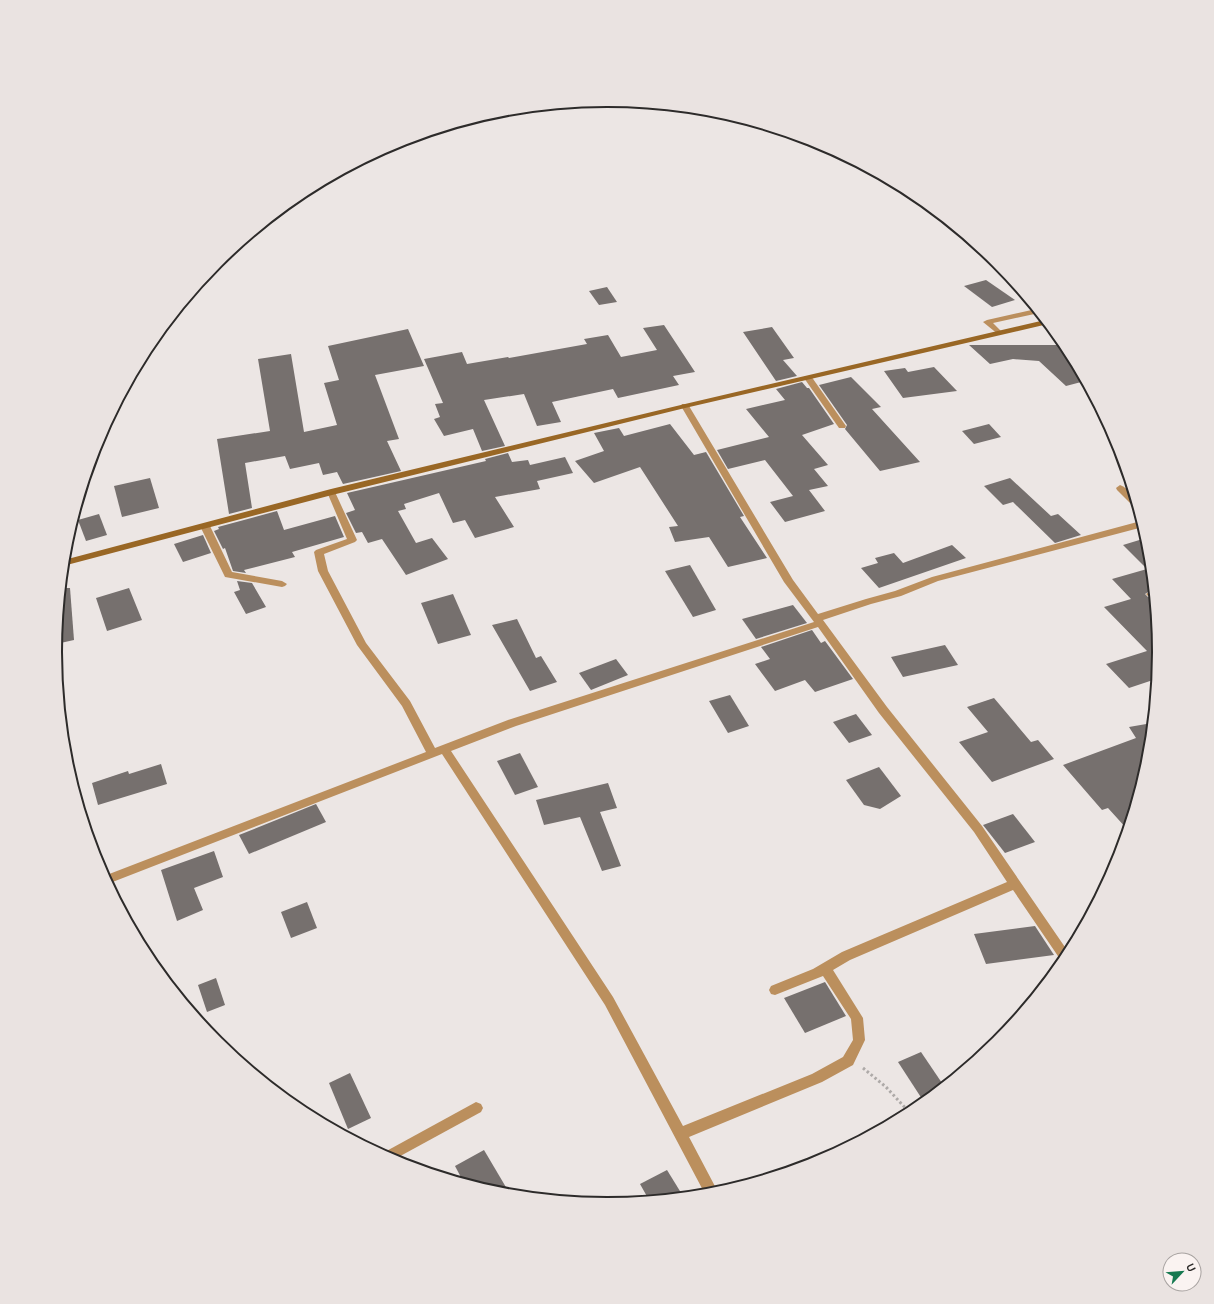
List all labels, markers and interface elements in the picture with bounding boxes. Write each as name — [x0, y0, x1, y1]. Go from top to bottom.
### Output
north arrow — [1162, 1252, 1202, 1292]
text: U — [1182, 1261, 1198, 1275]

